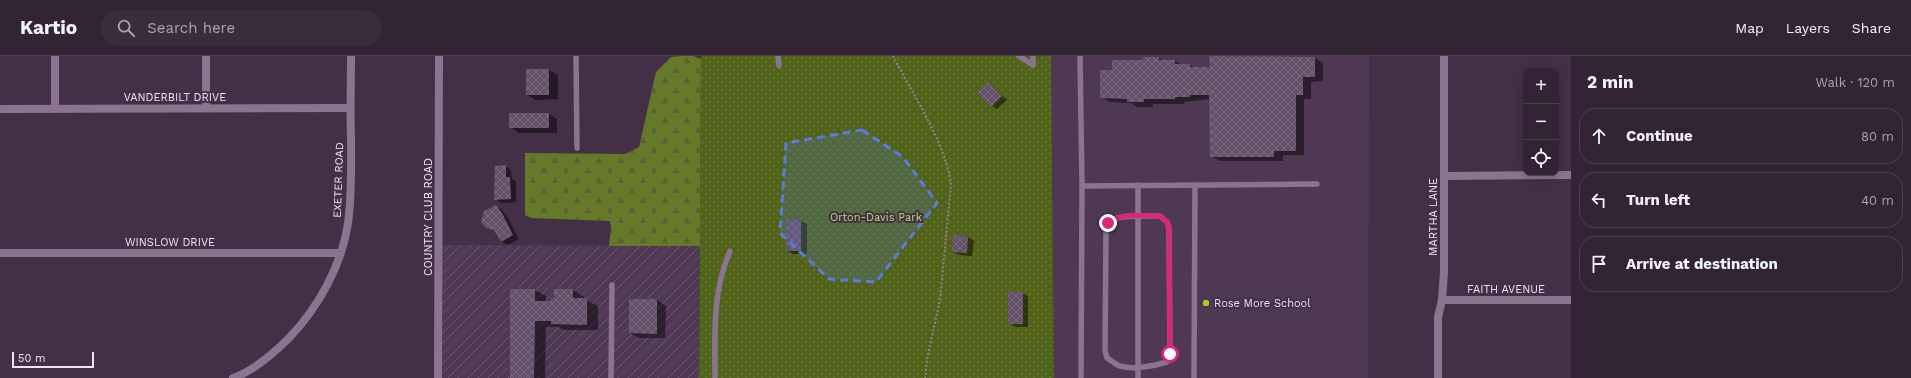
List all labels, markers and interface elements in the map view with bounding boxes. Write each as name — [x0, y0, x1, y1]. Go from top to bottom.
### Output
search box — [101, 10, 381, 46]
text: Kartio — [20, 16, 77, 39]
icon: search — [115, 17, 137, 39]
text: Search here — [147, 19, 235, 37]
text: Map — [1735, 20, 1764, 36]
text: Layers — [1786, 20, 1830, 36]
text: Share — [1852, 20, 1891, 36]
map controls — [1523, 68, 1559, 176]
button: + — [1523, 68, 1559, 104]
text: 2 min — [1587, 72, 1633, 92]
text: Walk · 120 m — [1816, 75, 1895, 90]
street label: VANDERBILT DRIVE — [124, 91, 226, 104]
button: − — [1523, 104, 1559, 140]
icon: ahead — [1588, 125, 1610, 147]
text: Continue — [1626, 127, 1693, 145]
text: 80 m — [1861, 129, 1894, 144]
button: locate — [1523, 140, 1559, 176]
street label: EXETER ROAD — [331, 142, 346, 218]
street label: COUNTRY CLUB ROAD — [422, 158, 435, 276]
street label: MARTHA LANE — [1427, 178, 1440, 256]
icon: left — [1588, 189, 1610, 211]
text: Turn left — [1626, 191, 1690, 209]
text: 40 m — [1861, 193, 1894, 208]
park label: Orton-Davis Park — [830, 211, 922, 224]
route end — [1099, 214, 1117, 232]
street label: WINSLOW DRIVE — [125, 236, 215, 249]
icon: arrive — [1588, 253, 1610, 275]
text: Arrive at destination — [1626, 255, 1778, 273]
street label: FAITH AVENUE — [1467, 283, 1545, 296]
place label: Rose More School — [1214, 297, 1311, 310]
marker: Rose More School — [1201, 298, 1211, 308]
route start — [1161, 345, 1179, 363]
scale bar — [12, 350, 94, 369]
text: 50 m — [18, 352, 45, 365]

